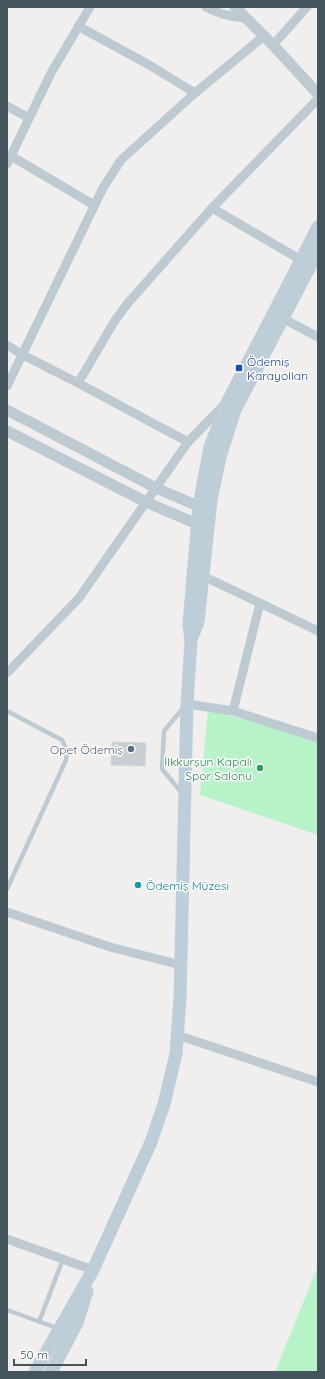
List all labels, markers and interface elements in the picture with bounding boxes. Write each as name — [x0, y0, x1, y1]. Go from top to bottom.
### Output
place label: Ödemiş Karayolları — [247, 354, 308, 383]
marker: Ödemiş Karayolları — [234, 363, 244, 373]
place label: Opet Ödemiş — [50, 742, 123, 757]
marker: Opet Ödemiş — [126, 744, 136, 754]
place label: İlkkurşun Kapalı Spor Salonu — [164, 754, 252, 783]
marker: İlkkurşun Kapalı Spor Salonu — [255, 763, 265, 773]
place label: Ödemiş Müzesi — [146, 878, 229, 893]
marker: Ödemiş Müzesi — [133, 880, 143, 890]
scale bar — [14, 1341, 86, 1367]
text: 50 m — [20, 1347, 48, 1362]

